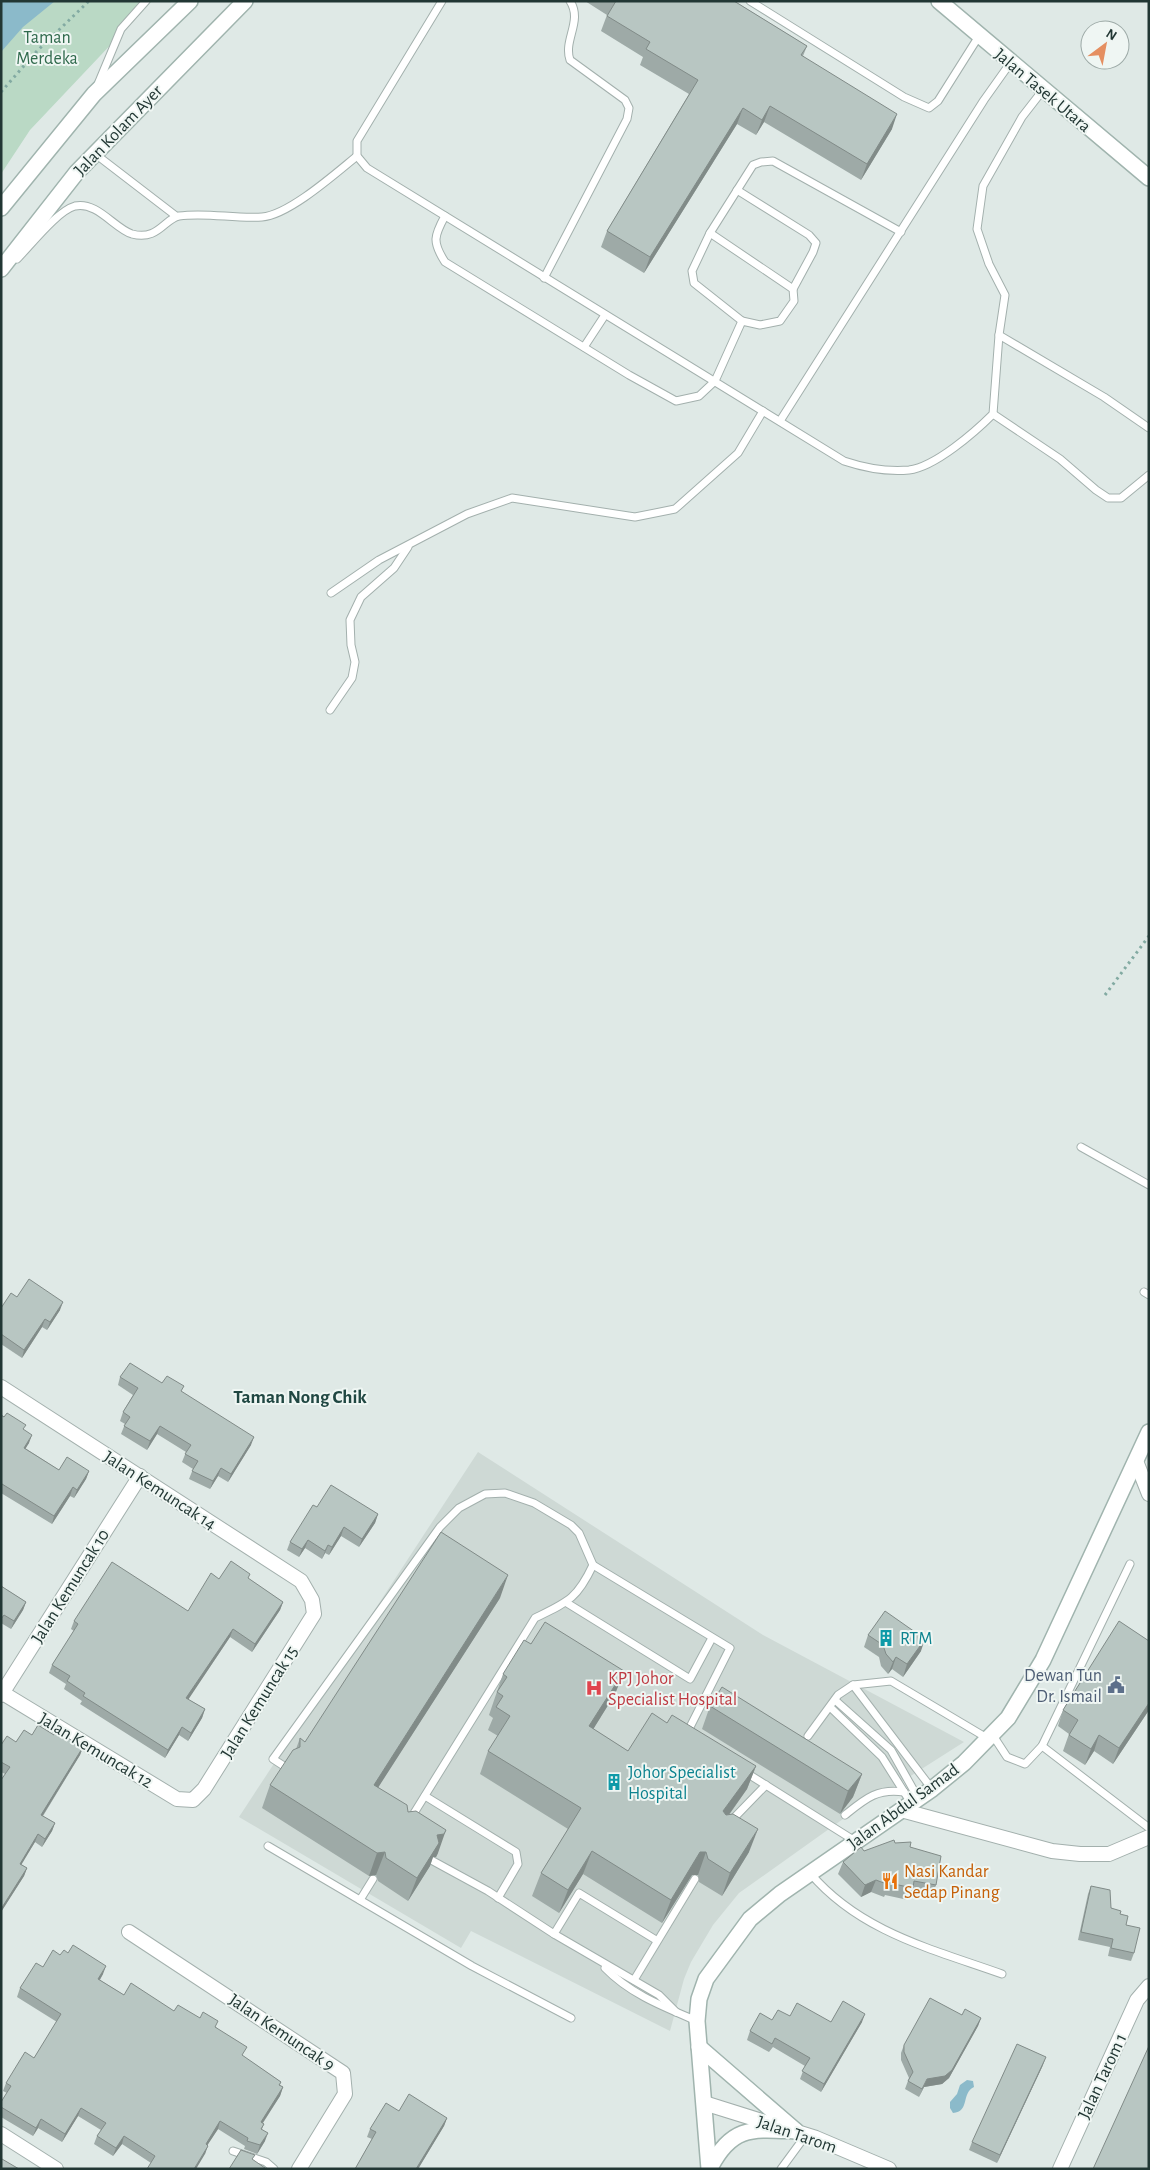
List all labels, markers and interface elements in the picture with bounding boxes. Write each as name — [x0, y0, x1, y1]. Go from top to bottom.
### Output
north arrow — [1080, 20, 1130, 70]
text: N — [1104, 26, 1119, 43]
park label: Taman Merdeka — [16, 29, 78, 68]
street label: Jalan Tasek Utara — [991, 45, 1094, 136]
street label: Jalan Kolam Ayer — [71, 82, 166, 179]
district label: Taman Nong Chik — [233, 1388, 367, 1407]
street label: Jalan Kemuncak 14 — [100, 1448, 219, 1534]
street label: Jalan Kemuncak 10 — [29, 1526, 113, 1647]
building icon: RTM — [876, 1628, 896, 1648]
place label: RTM — [900, 1630, 932, 1648]
street label: Jalan Kemuncak 15 — [218, 1643, 302, 1762]
place label: Dewan Tun Dr. Ismail — [1024, 1667, 1102, 1706]
place label: KPJ Johor Specialist Hospital — [608, 1670, 737, 1709]
public building icon: Dewan Tun Dr. Ismail — [1106, 1675, 1126, 1695]
hospital icon: KPJ Johor Specialist Hospital — [584, 1678, 604, 1698]
street label: Jalan Kemuncak 12 — [35, 1710, 156, 1792]
street label: Jalan Abdul Samad — [845, 1761, 962, 1853]
place label: Johor Specialist Hospital — [628, 1764, 736, 1803]
building icon: Johor Specialist Hospital — [604, 1772, 624, 1792]
place label: Nasi Kandar Sedap Pinang — [904, 1863, 1000, 1902]
restaurant icon: Nasi Kandar Sedap Pinang — [880, 1871, 900, 1891]
street label: Jalan Kemuncak 9 — [225, 1991, 338, 2075]
street label: Jalan Tarom 1 — [1075, 2031, 1131, 2122]
street label: Jalan Tarom — [755, 2113, 839, 2157]

